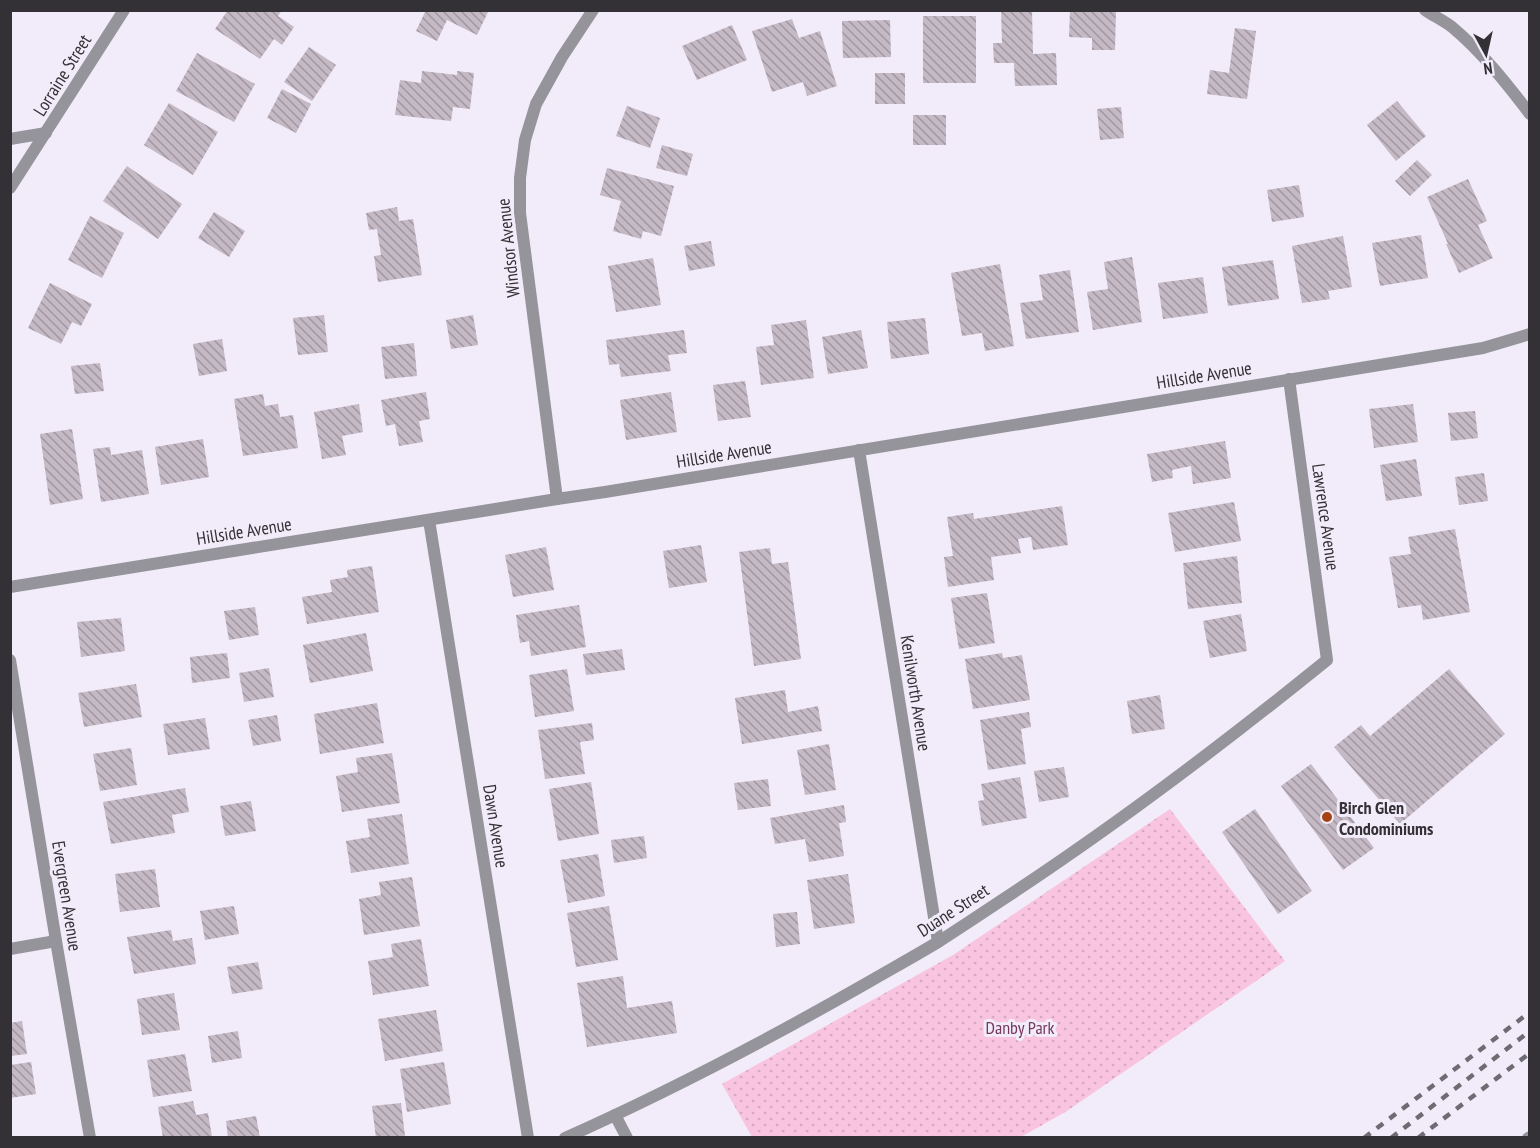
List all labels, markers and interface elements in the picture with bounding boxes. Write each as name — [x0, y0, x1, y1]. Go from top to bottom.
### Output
north arrow — [1456, 24, 1516, 84]
street label: Lorraine Street — [28, 30, 96, 120]
text: N — [1482, 58, 1494, 79]
street label: Windsor Avenue — [491, 197, 525, 299]
street label: Hillside Avenue — [1155, 356, 1253, 394]
street label: Hillside Avenue — [675, 435, 773, 473]
street label: Lawrence Avenue — [1307, 462, 1345, 572]
street label: Hillside Avenue — [195, 512, 293, 550]
street label: Kenilworth Avenue — [895, 633, 937, 753]
street label: Dawn Avenue — [478, 783, 514, 869]
place label: Birch Glen Condominiums — [1339, 796, 1433, 840]
marker: Birch Glen Condominiums — [1320, 810, 1334, 824]
street label: Evergreen Avenue — [47, 839, 87, 953]
street label: Duane Street — [913, 878, 993, 942]
park label: Danby Park — [986, 1016, 1055, 1039]

